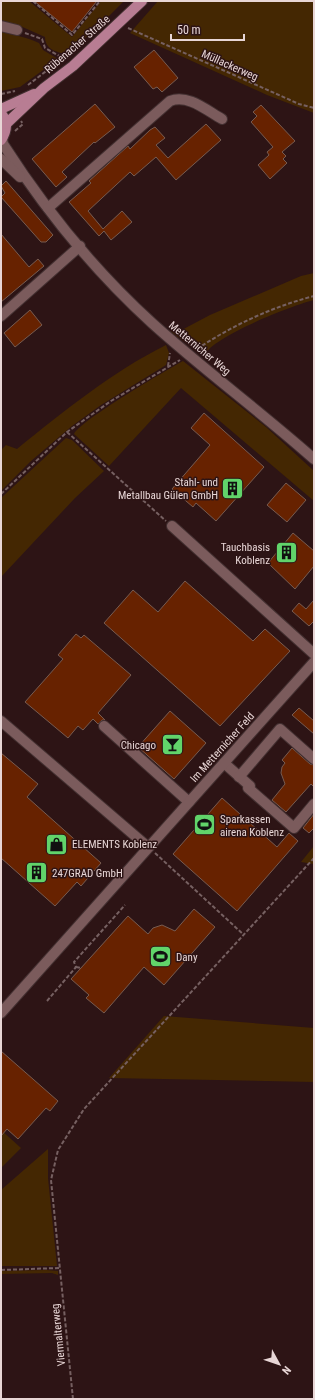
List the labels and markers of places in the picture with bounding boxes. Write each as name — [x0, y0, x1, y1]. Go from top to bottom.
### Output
building icon: Stahl- und Metallbau Gülen GmbH — [220, 475, 246, 501]
place label: Stahl- und Metallbau Gülen GmbH — [118, 476, 218, 502]
building icon: Tauchbasis Koblenz — [273, 540, 299, 566]
place label: Tauchbasis Koblenz — [221, 541, 270, 567]
bar icon: Chicago — [159, 732, 185, 758]
place label: Chicago — [121, 739, 156, 752]
sports icon: Sparkassen airena Koblenz — [192, 812, 218, 838]
place label: Sparkassen airena Koblenz — [220, 813, 284, 839]
shop icon: ELEMENTS Koblenz — [44, 831, 70, 857]
place label: ELEMENTS Koblenz — [72, 838, 157, 851]
building icon: 247GRAD GmbH — [23, 860, 49, 886]
place label: 247GRAD GmbH — [52, 867, 123, 880]
sports icon: Dany — [147, 944, 173, 970]
place label: Dany — [176, 951, 198, 964]

